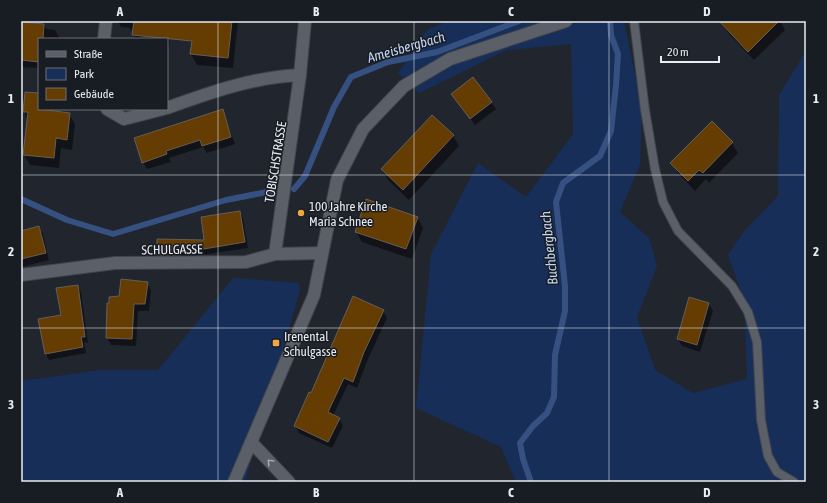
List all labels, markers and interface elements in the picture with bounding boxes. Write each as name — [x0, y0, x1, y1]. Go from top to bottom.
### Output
text: A — [116, 4, 124, 19]
text: B — [313, 4, 320, 19]
text: C — [508, 4, 514, 19]
text: D — [703, 4, 711, 19]
water label: Ameisbergbach — [364, 28, 447, 66]
legend — [38, 38, 168, 110]
scale bar — [661, 38, 719, 64]
text: 20 m — [667, 45, 689, 59]
text: Straße — [74, 47, 102, 61]
text: Park — [74, 67, 95, 81]
text: Gebäude — [74, 87, 114, 101]
text: 1 — [8, 91, 14, 106]
text: 1 — [813, 91, 819, 106]
street label: TOBISCHSTRASSE — [262, 120, 289, 204]
place label: 100 Jahre Kirche Maria Schnee — [309, 199, 387, 229]
marker: 100 Jahre Kirche Maria Schnee — [296, 208, 306, 218]
water label: Buchbergbach — [537, 210, 561, 286]
street label: SCHULGASSE — [141, 241, 203, 258]
text: 2 — [8, 244, 14, 259]
text: 2 — [813, 244, 819, 259]
place label: Irenental Schulgasse — [284, 329, 337, 359]
marker: Irenental Schulgasse — [271, 338, 281, 348]
text: 3 — [8, 397, 14, 412]
text: 3 — [813, 397, 819, 412]
one-way arrow — [267, 459, 275, 467]
text: A — [116, 485, 124, 500]
text: B — [313, 485, 320, 500]
text: C — [508, 485, 514, 500]
text: D — [703, 485, 711, 500]

